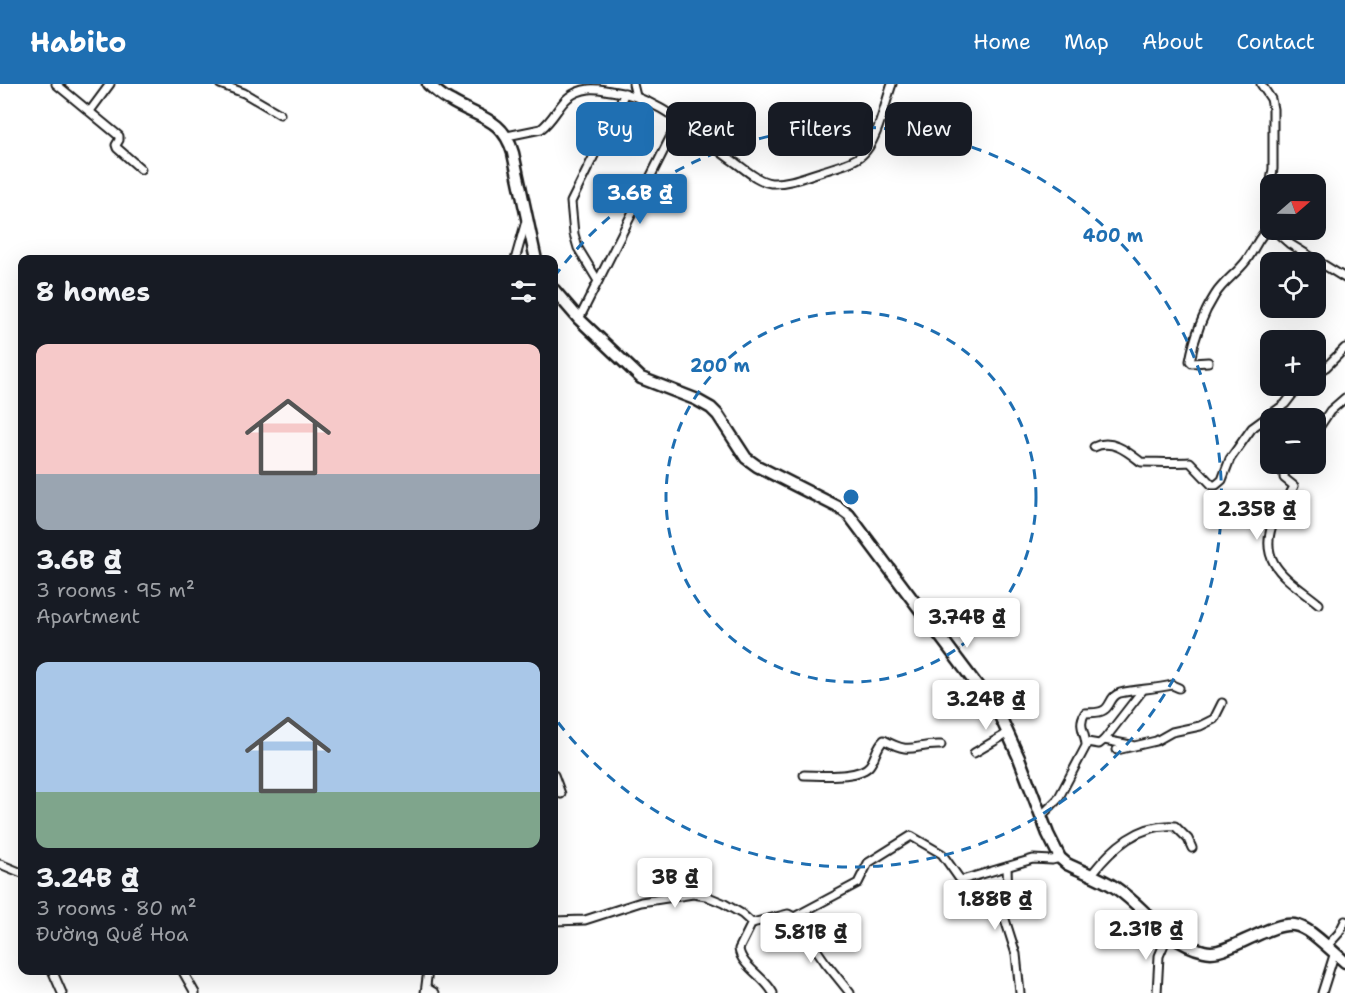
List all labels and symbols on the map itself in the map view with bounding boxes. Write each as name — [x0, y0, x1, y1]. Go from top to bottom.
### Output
pin: 3.6B ₫ — [591, 174, 689, 225]
north arrow — [1260, 174, 1326, 240]
text: 400 m — [1083, 224, 1144, 248]
text: 200 m — [690, 354, 751, 378]
centre of rings — [841, 487, 861, 507]
pin: 2.35B ₫ — [1202, 490, 1312, 541]
pin: 3.74B ₫ — [912, 598, 1022, 649]
pin: 3.24B ₫ — [931, 680, 1041, 731]
pin: 3B ₫ — [639, 858, 711, 909]
pin: 1.88B ₫ — [940, 880, 1050, 931]
pin: 2.31B ₫ — [1091, 910, 1201, 961]
pin: 5.81B ₫ — [756, 913, 866, 964]

